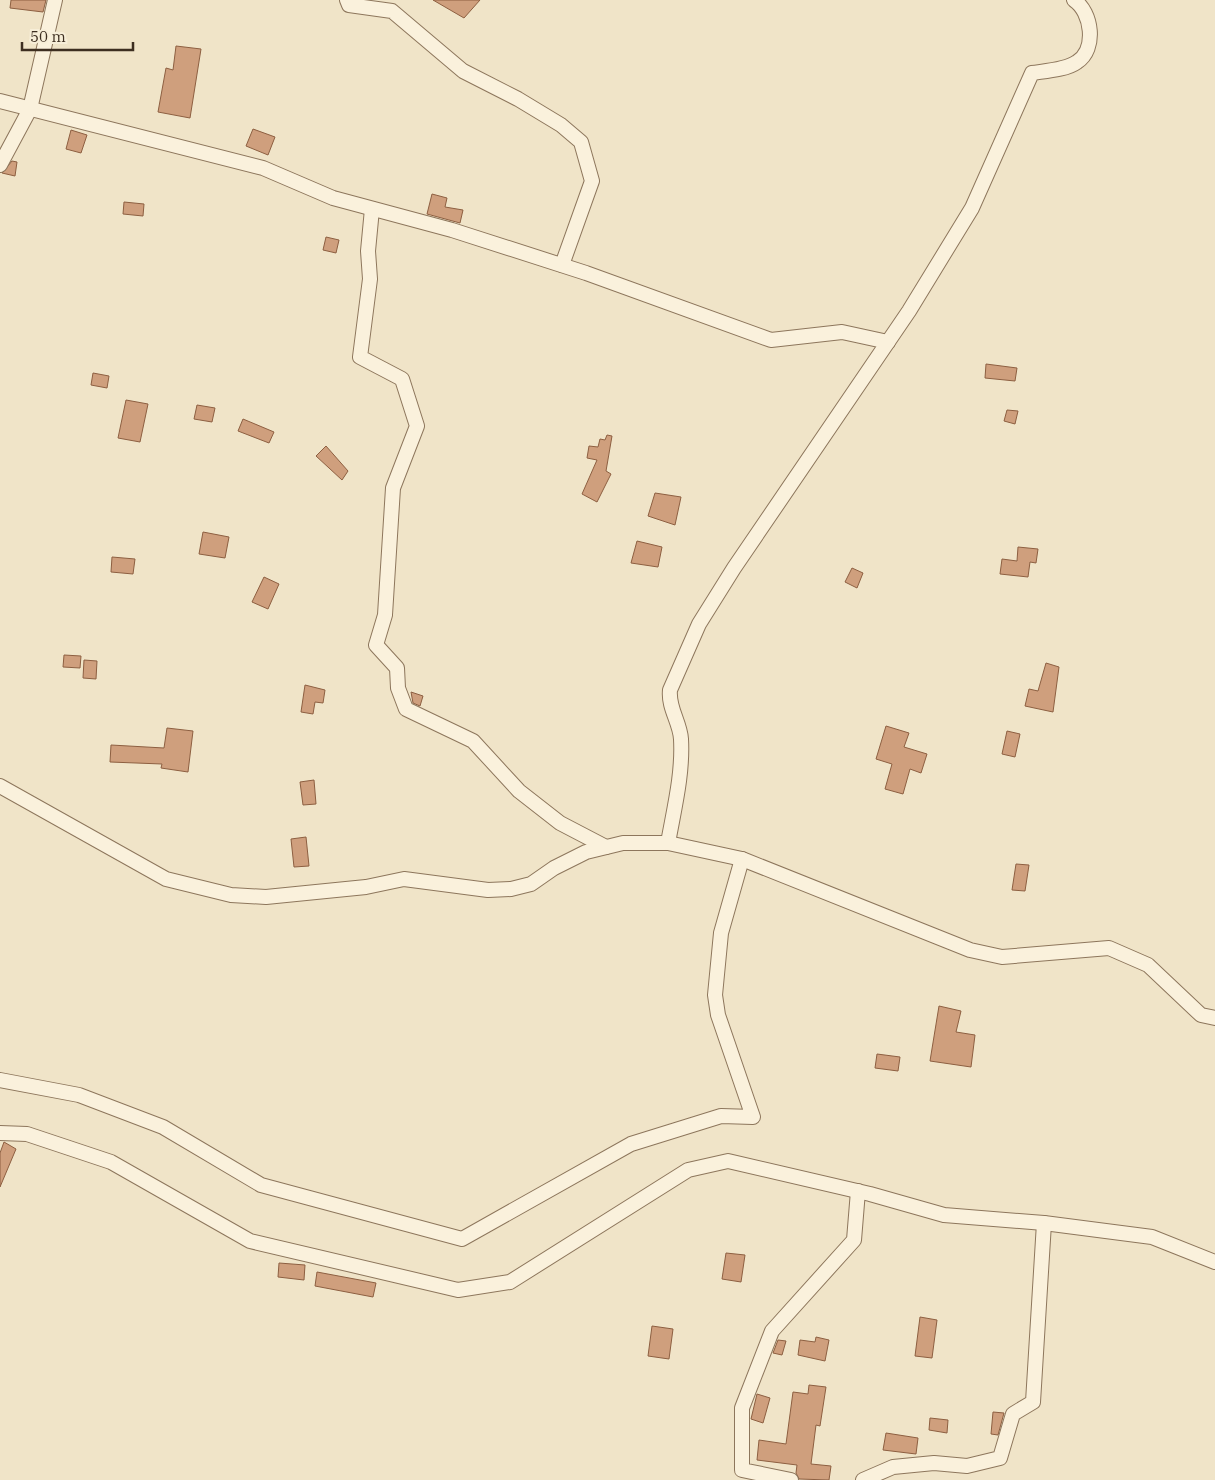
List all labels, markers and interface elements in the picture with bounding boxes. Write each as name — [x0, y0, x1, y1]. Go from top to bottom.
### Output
scale bar — [22, 20, 134, 52]
text: 50 m — [30, 27, 66, 46]

